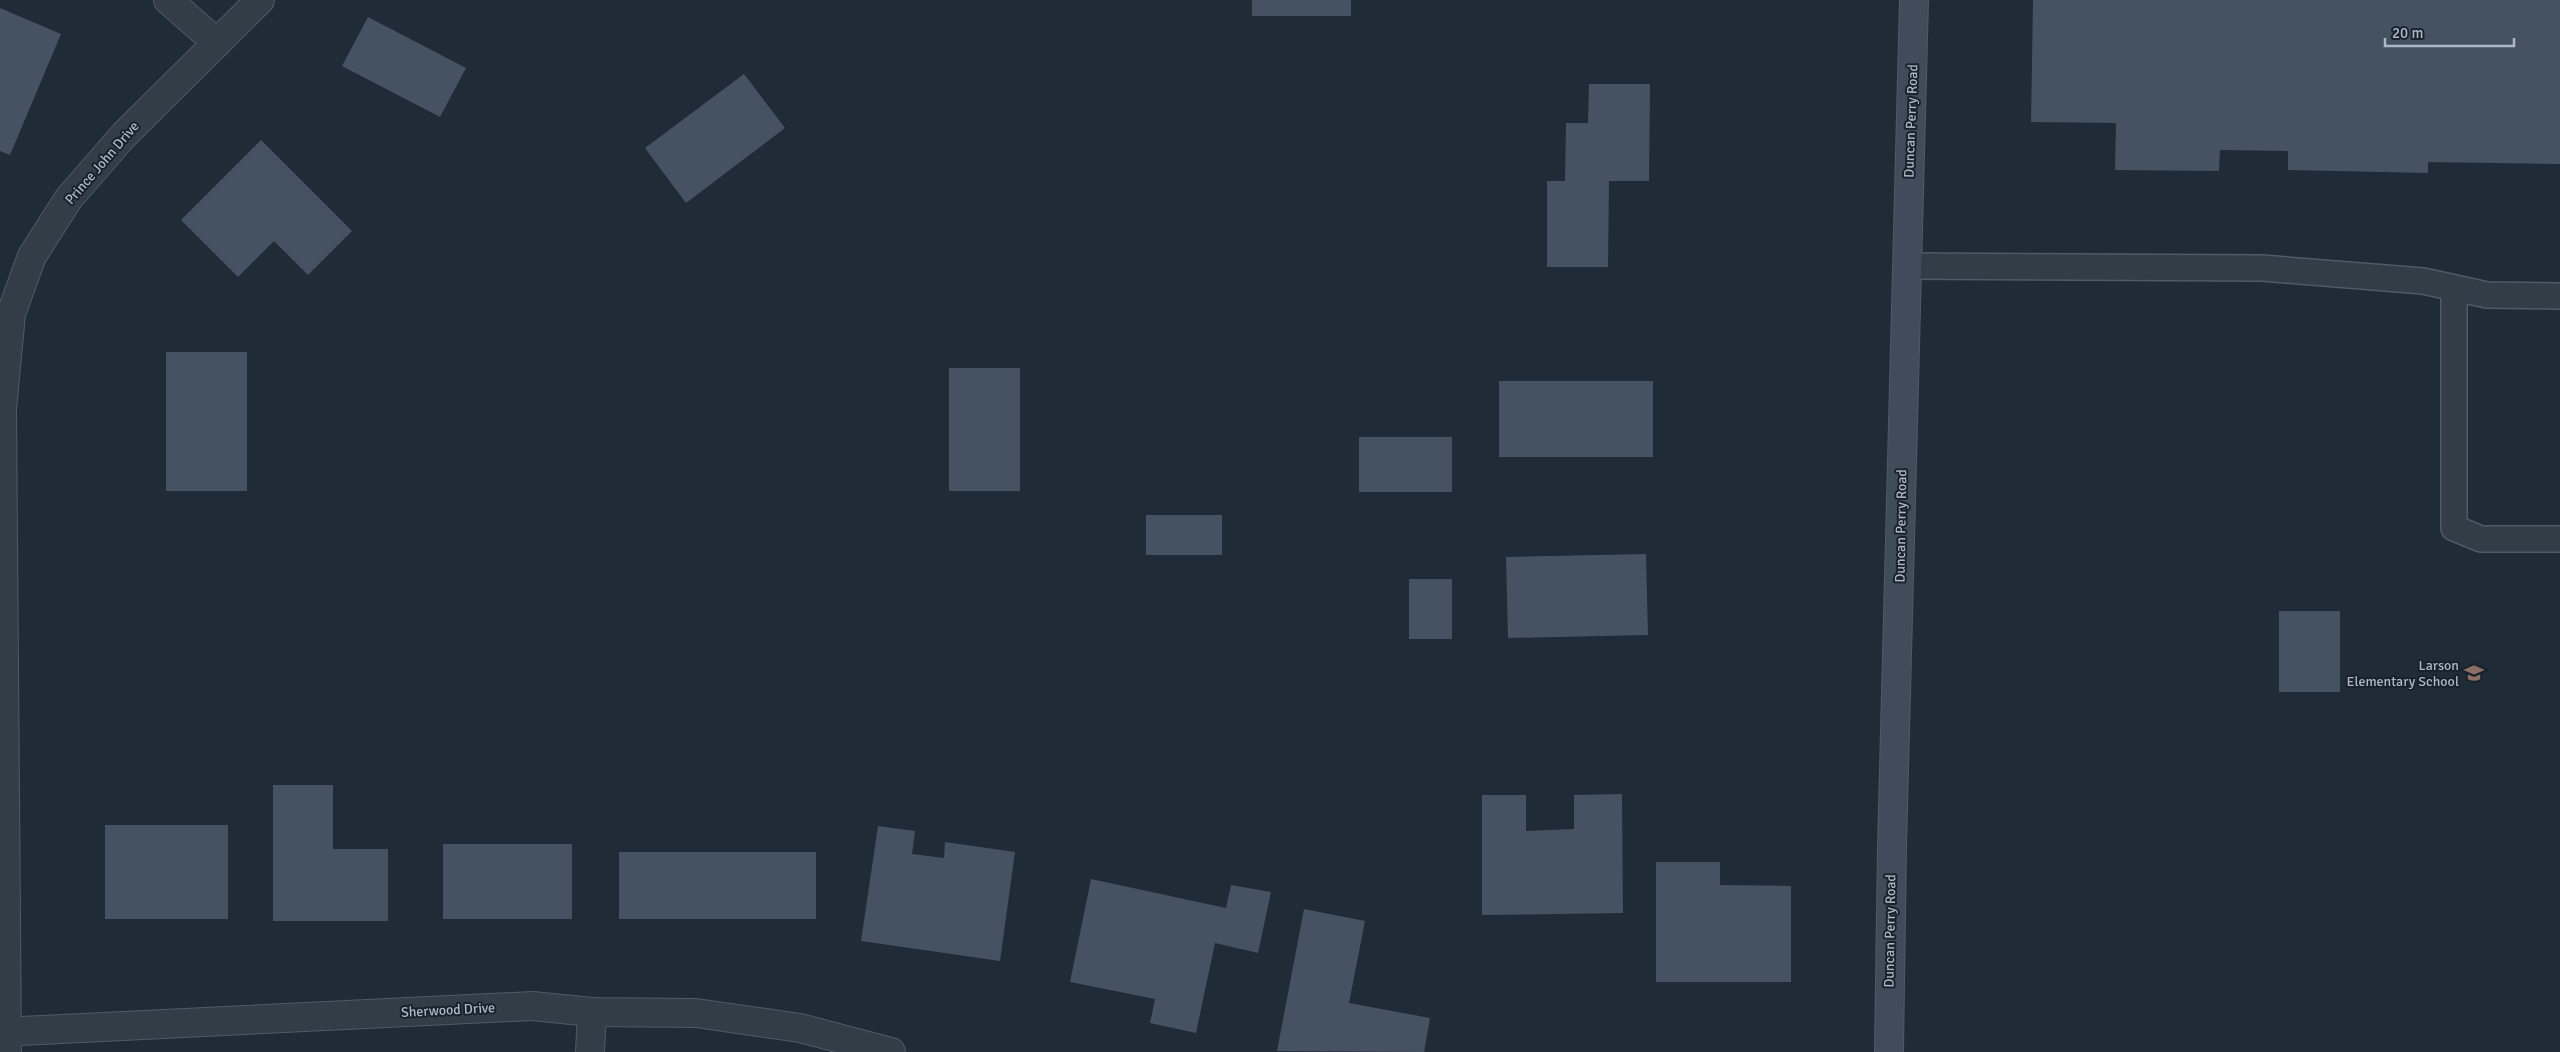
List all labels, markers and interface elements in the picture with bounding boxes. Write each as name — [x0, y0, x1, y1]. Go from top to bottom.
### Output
scale bar — [2385, 15, 2514, 47]
text: 20 m — [2392, 24, 2423, 42]
street label: Duncan Perry Road — [1901, 64, 1921, 178]
street label: Prince John Drive — [61, 118, 143, 208]
street label: Duncan Perry Road — [1892, 469, 1910, 583]
place label: Larson Elementary School — [2346, 657, 2459, 690]
school or university icon: Larson Elementary School — [2463, 662, 2485, 684]
street label: Duncan Perry Road — [1881, 874, 1899, 988]
street label: Sherwood Drive — [401, 999, 495, 1021]

